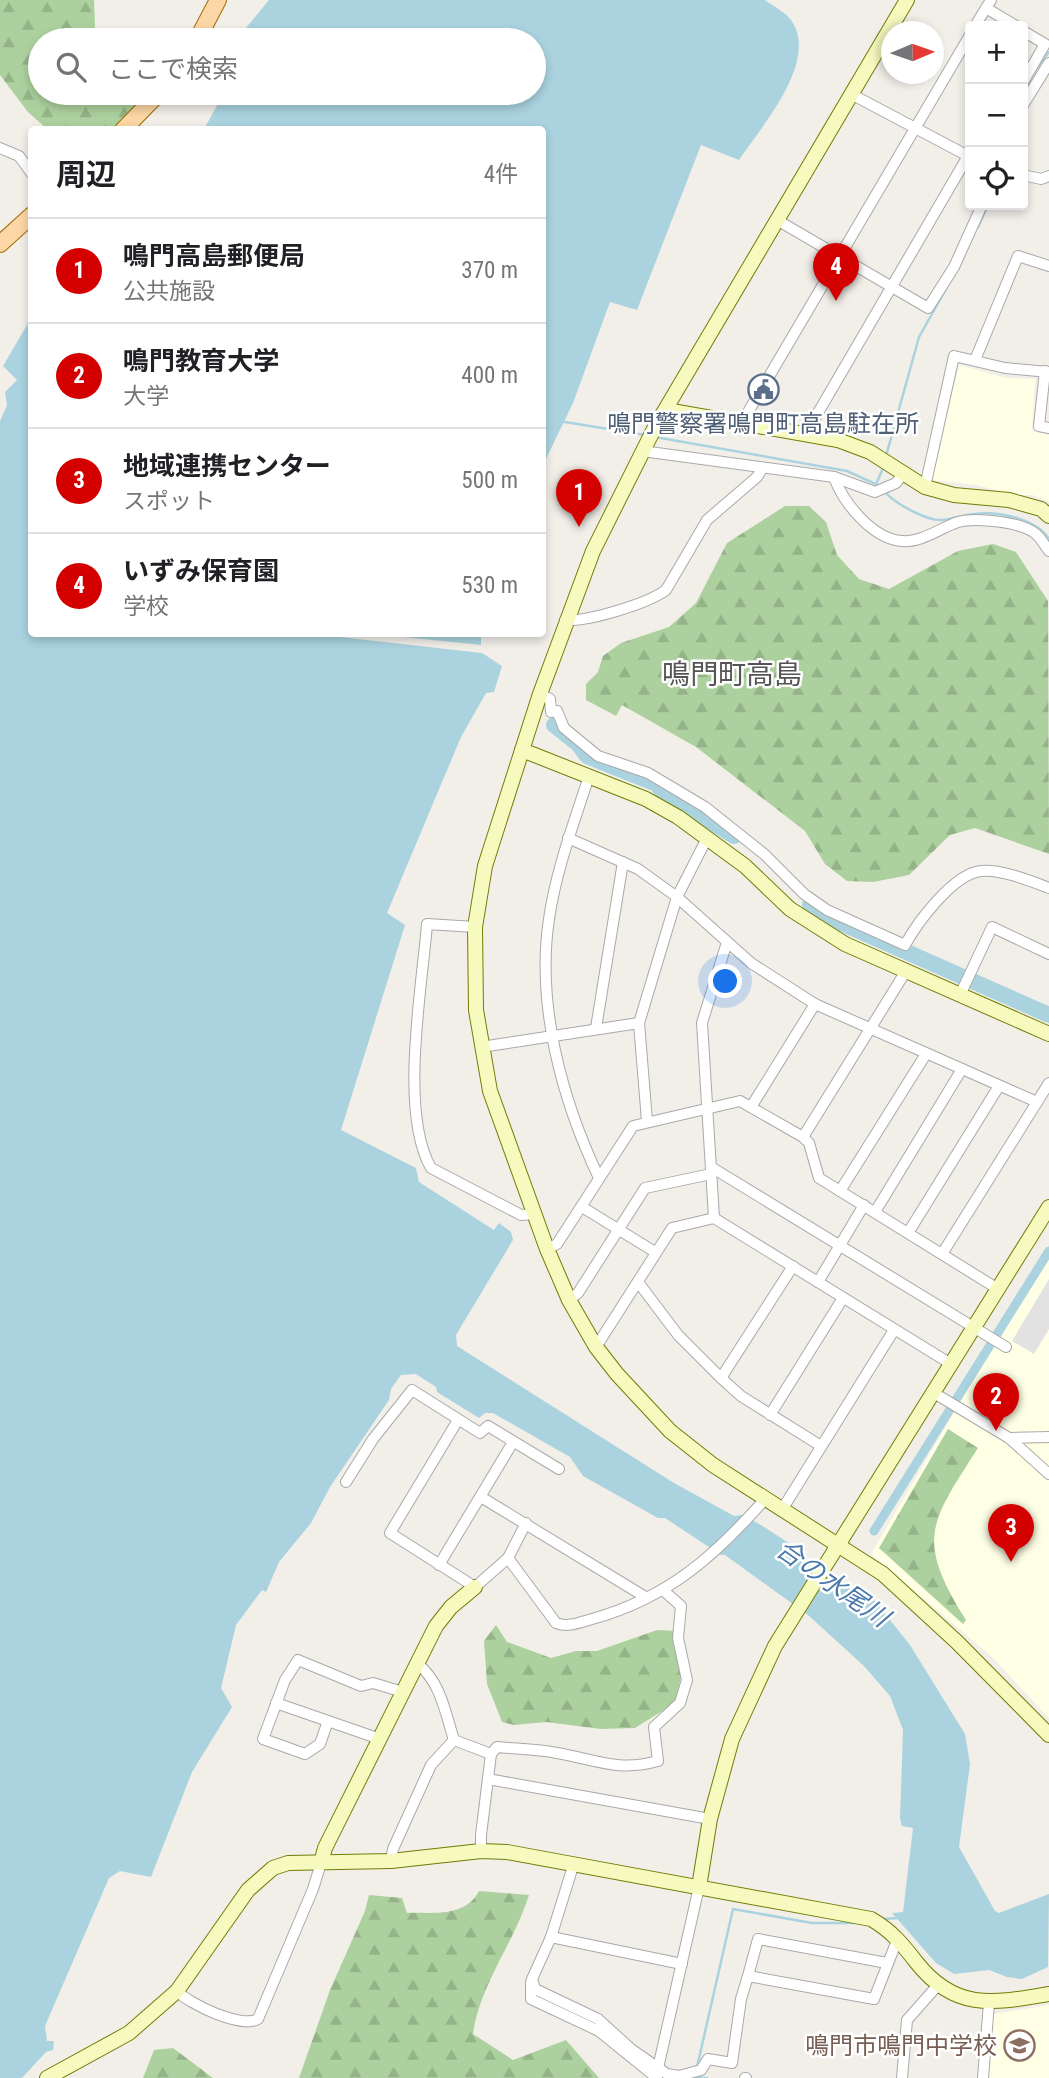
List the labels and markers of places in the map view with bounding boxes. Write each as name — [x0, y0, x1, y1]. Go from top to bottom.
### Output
pin: 4 — [813, 243, 859, 301]
public building icon: 鳴門警察署鳴門町高島駐在所 — [746, 373, 780, 407]
place label: 鳴門警察署鳴門町高島駐在所 — [607, 410, 919, 438]
pin: 1 — [556, 469, 602, 527]
pin: 2 — [973, 1373, 1019, 1431]
pin: 3 — [988, 1504, 1034, 1562]
school or university icon: 鳴門市鳴門中学校 — [1003, 2029, 1037, 2063]
place label: 鳴門市鳴門中学校 — [805, 2032, 997, 2060]

